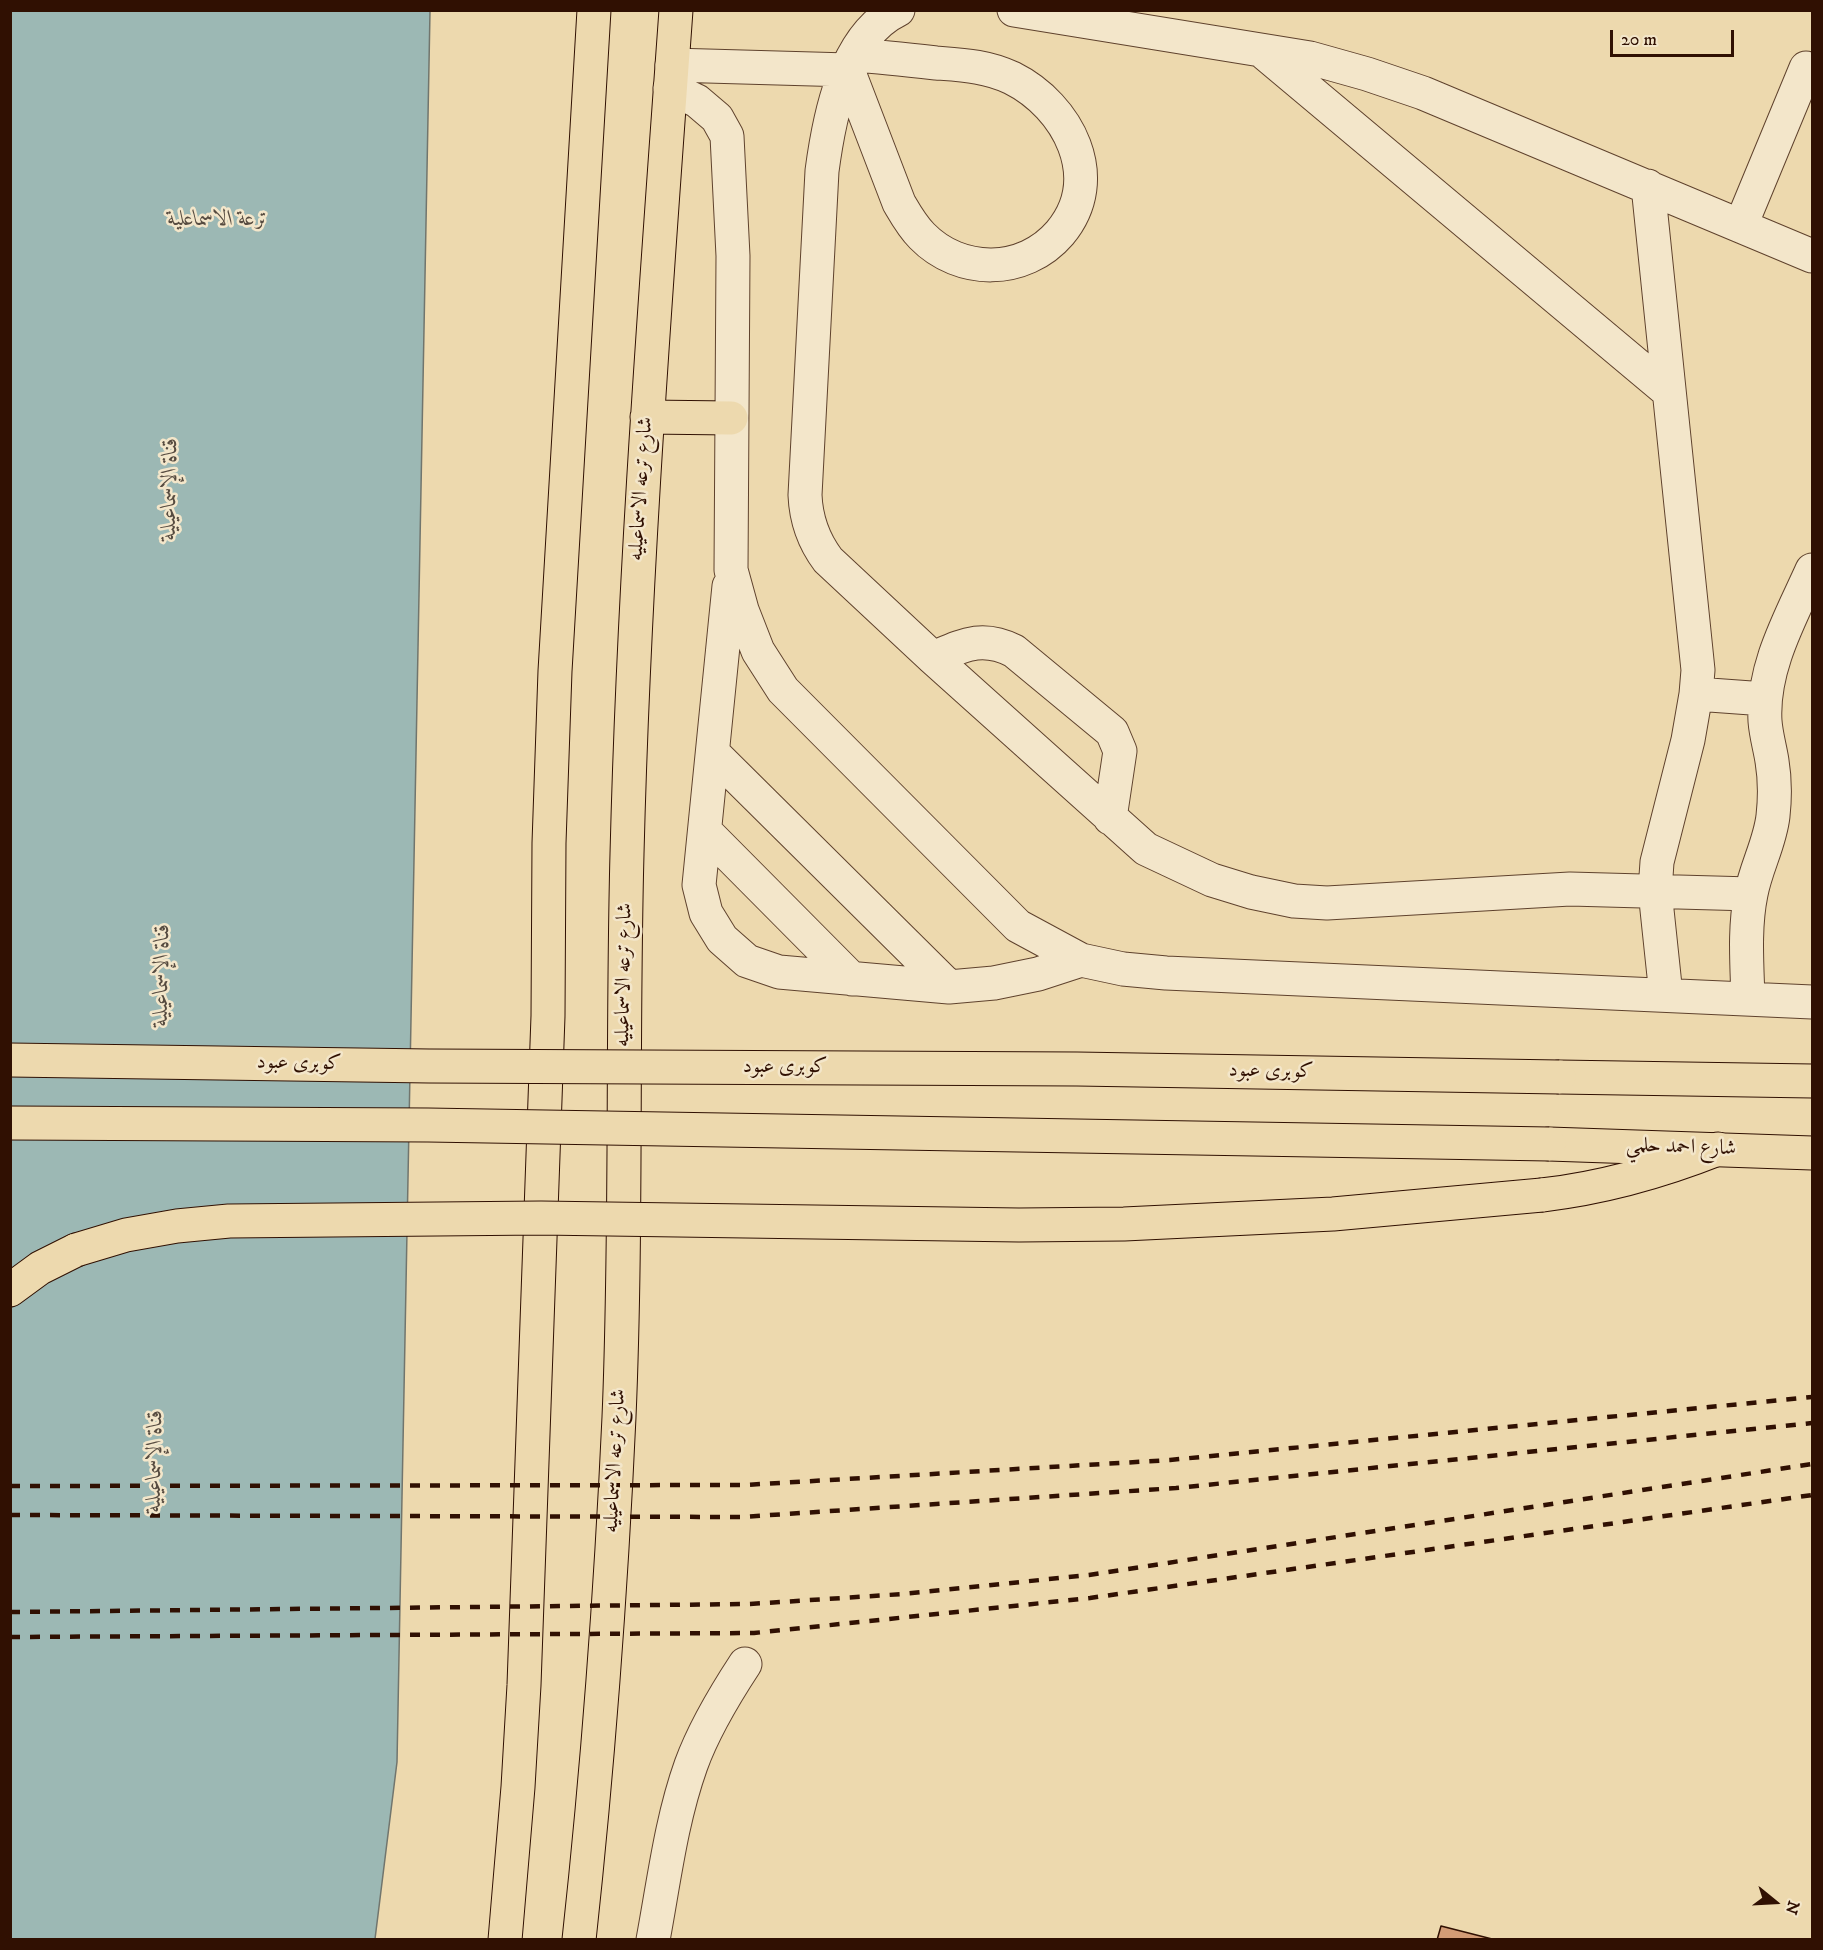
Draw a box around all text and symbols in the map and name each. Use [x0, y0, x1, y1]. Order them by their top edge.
scale bar [1613, 18, 1738, 56]
text: 20 m [1621, 29, 1657, 51]
water label: ترعة الاسماعلية [167, 207, 269, 233]
street label: شارع ترعه الاسماعيليه [624, 416, 660, 562]
water label: قناة الإسماعيلية [157, 437, 185, 541]
street label: شارع ترعه الاسماعيليه [611, 903, 639, 1047]
water label: قناة الإسماعيلية [149, 923, 177, 1027]
street label: كوبرى عبود [256, 1051, 342, 1077]
street label: كوبرى عبود [742, 1055, 828, 1081]
street label: كوبرى عبود [1228, 1059, 1314, 1085]
street label: شارع احمد حلمي [1626, 1133, 1736, 1163]
street label: شارع ترعه الاسماعيليه [600, 1388, 632, 1534]
water label: قناة الإسماعيلية [142, 1409, 170, 1513]
north arrow [1745, 1872, 1805, 1932]
text: N [1781, 1898, 1804, 1917]

